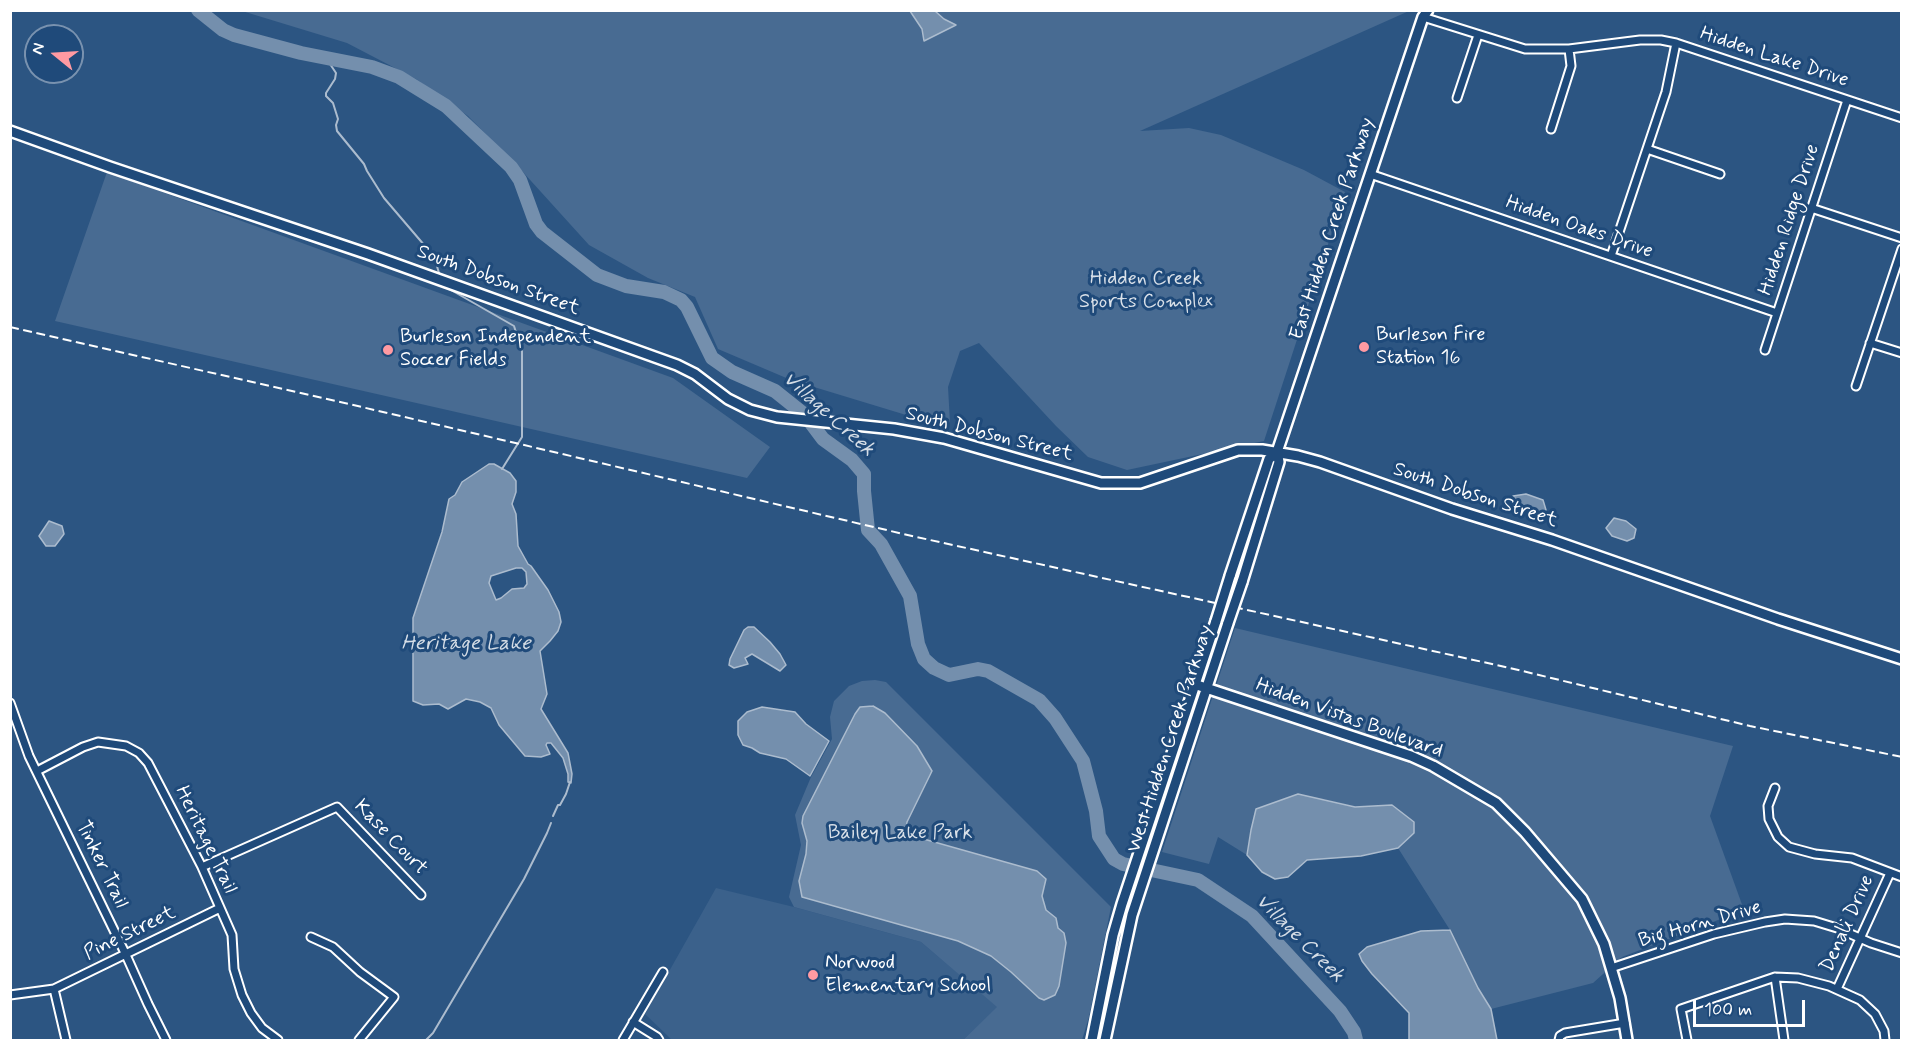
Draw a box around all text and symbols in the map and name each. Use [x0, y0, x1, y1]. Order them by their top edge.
street label: Hidden Lake Drive [1697, 23, 1851, 93]
north arrow [24, 24, 84, 84]
text: N [27, 41, 50, 57]
street label: East Hidden Creek Parkway [1286, 115, 1380, 343]
street label: Hidden Ridge Drive [1754, 141, 1826, 299]
street label: Hidden Oaks Drive [1502, 192, 1656, 264]
street label: South Dobson Street [413, 240, 583, 322]
park label: Hidden Creek Sports Complex [1079, 268, 1213, 315]
place label: Burleson Fire Station 16 [1376, 324, 1486, 371]
place label: Burleson Independent Soccer Fields [400, 326, 591, 373]
marker: Burleson Fire Station 16 [1357, 340, 1371, 354]
marker: Burleson Independent Soccer Fields [381, 343, 395, 357]
water label: Village Creek [777, 367, 879, 463]
street label: South Dobson Street [903, 403, 1075, 467]
street label: South Dobson Street [1390, 458, 1560, 534]
street label: West Hidden Creek Parkway [1123, 622, 1219, 856]
water label: Heritage Lake [401, 632, 531, 658]
street label: Hidden Vistas Boulevard [1252, 674, 1446, 764]
street label: Heritage Trail [169, 782, 241, 898]
street label: Kase Court [348, 795, 432, 881]
street label: Tinker Trail [70, 817, 132, 913]
park label: Bailey Lake Park [828, 822, 972, 846]
street label: Denali Drive [1816, 872, 1880, 976]
water label: Village Creek [1249, 889, 1349, 989]
street label: Big Horn Drive [1636, 896, 1764, 954]
street label: Pine Street [80, 902, 180, 966]
place label: Norwood Elementary School [825, 952, 991, 999]
marker: Norwood Elementary School [806, 968, 820, 982]
scale bar [1696, 988, 1808, 1026]
text: 100 m [1704, 998, 1752, 1022]

